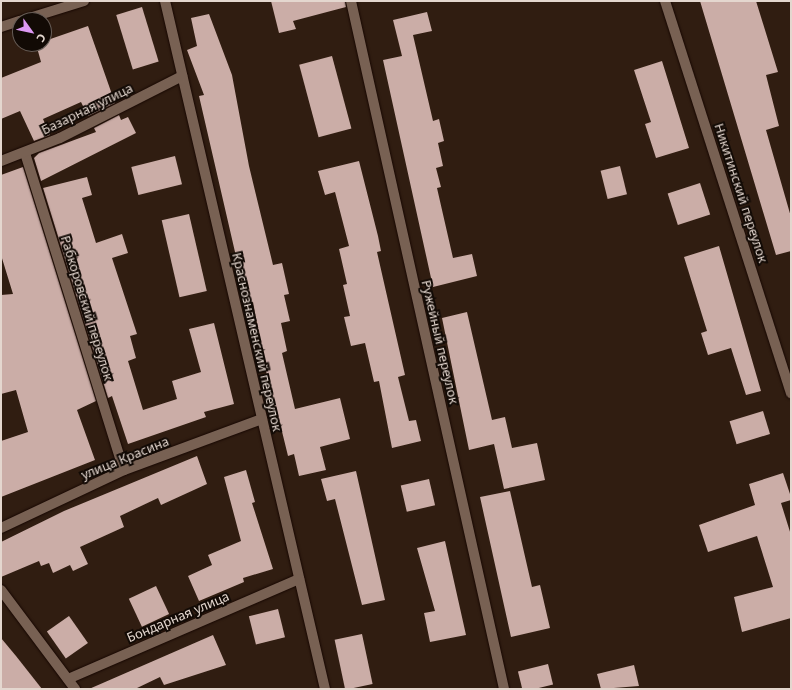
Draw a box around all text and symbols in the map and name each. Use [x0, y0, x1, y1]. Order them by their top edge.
north arrow [12, 12, 52, 52]
text: С [33, 31, 50, 45]
street label: Базарная улица [39, 80, 135, 138]
street label: Никитинский переулок [711, 121, 771, 265]
street label: Рабкоровский переулок [58, 234, 116, 382]
street label: Краснознаменский переулок [229, 251, 285, 433]
street label: Ружейный переулок [418, 279, 462, 405]
street label: улица Красина [79, 433, 171, 483]
street label: Бондарная улица [124, 588, 232, 646]

